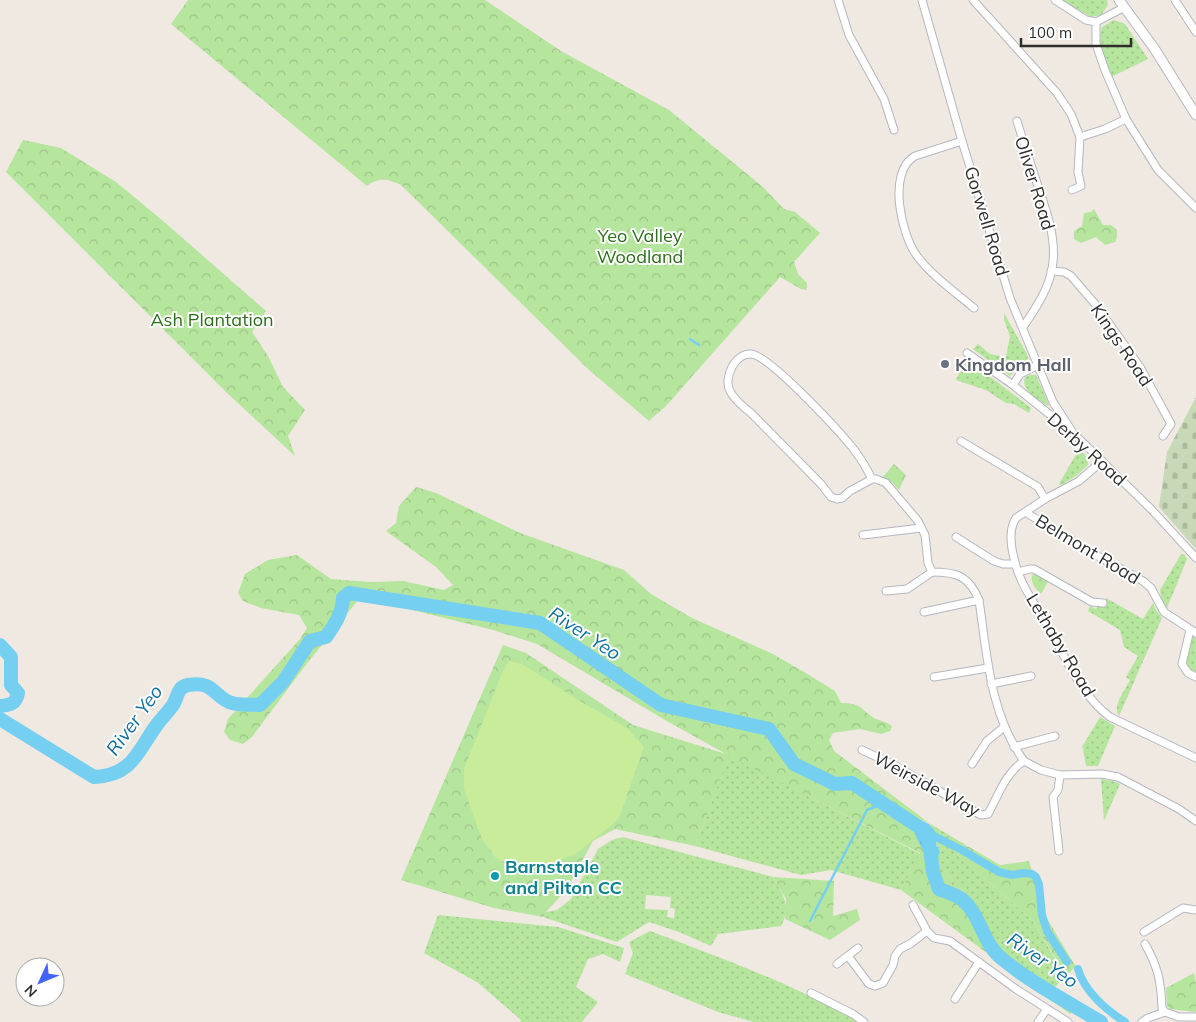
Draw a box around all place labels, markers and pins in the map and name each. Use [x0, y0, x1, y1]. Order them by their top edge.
place label: Kingdom Hall [955, 353, 1071, 376]
marker: Kingdom Hall [939, 358, 951, 370]
place label: Barnstaple and Pilton CC [505, 855, 622, 899]
marker: Barnstaple and Pilton CC [489, 870, 501, 882]

